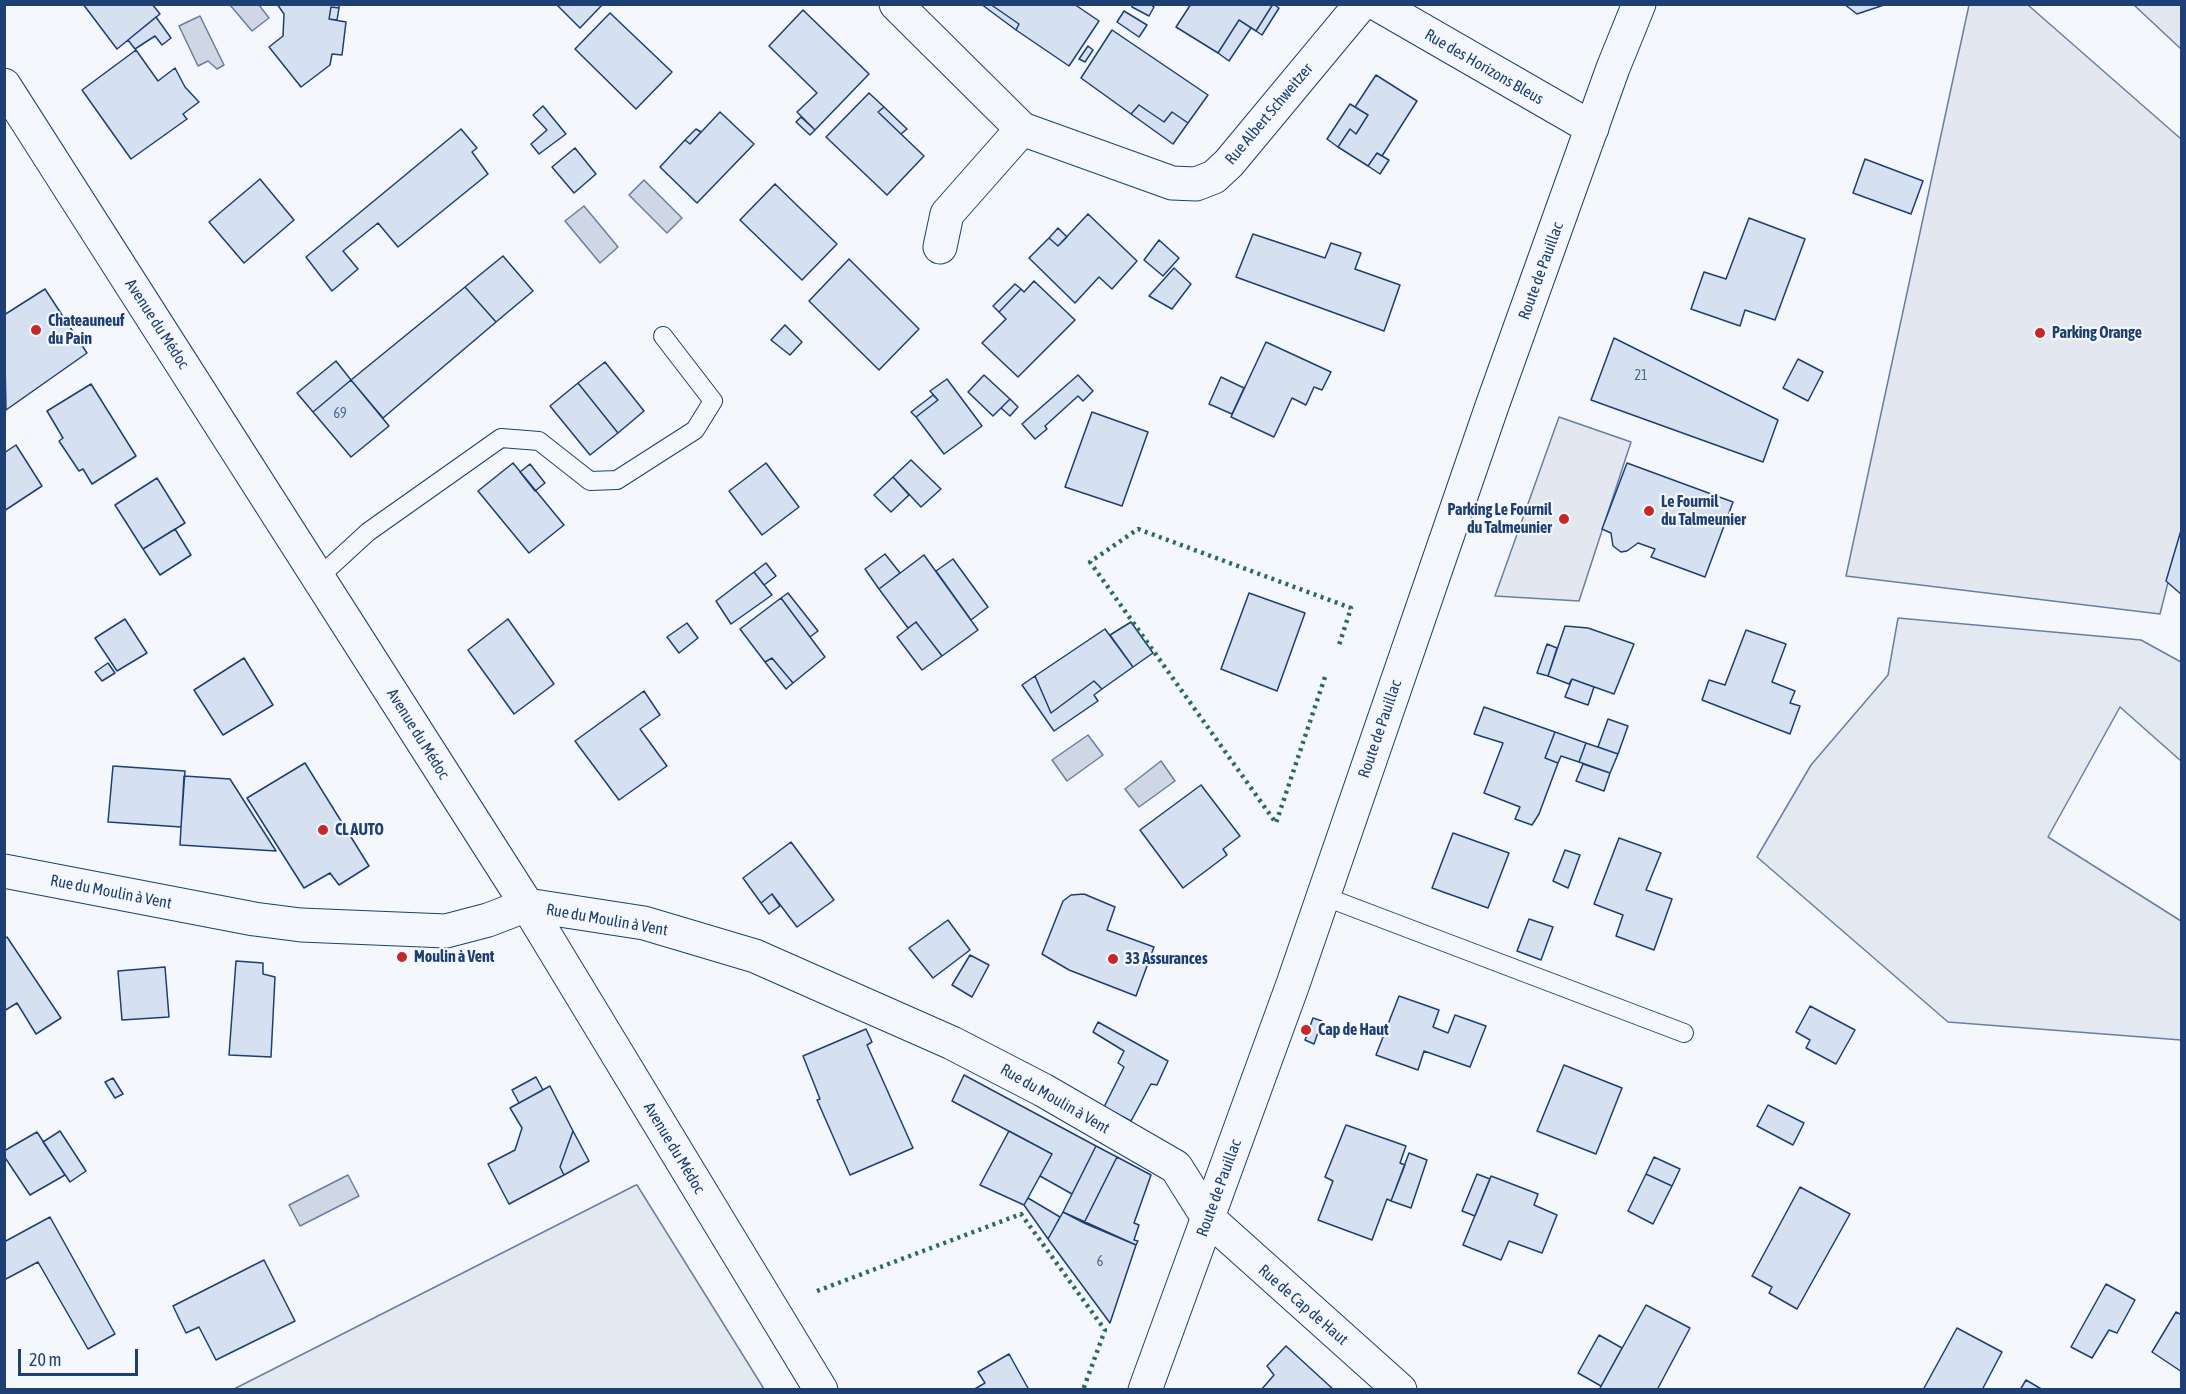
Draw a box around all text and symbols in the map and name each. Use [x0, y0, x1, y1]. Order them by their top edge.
street label: Rue des Horizons Bleus [1421, 25, 1547, 109]
street label: Rue Albert Schweitzer [1221, 59, 1317, 169]
street label: Route de Pauillac [1514, 220, 1568, 322]
street label: Avenue du Médoc [121, 276, 193, 372]
place label: Chateauneuf du Pain [48, 311, 124, 349]
marker: Chateauneuf du Pain [29, 323, 43, 337]
place label: Parking Orange [2052, 323, 2142, 343]
marker: Parking Orange [2033, 326, 2047, 340]
house number: 21 [1634, 368, 1648, 384]
house number: 69 [333, 406, 347, 422]
place label: Le Fournil du Talmeunier [1661, 492, 1746, 530]
place label: Parking Le Fournil du Talmeunier [1447, 500, 1552, 538]
marker: Le Fournil du Talmeunier [1642, 504, 1656, 518]
marker: Parking Le Fournil du Talmeunier [1557, 512, 1571, 526]
street label: Route de Pauillac [1354, 677, 1406, 781]
street label: Avenue du Médoc [383, 685, 453, 783]
place label: CL AUTO [335, 820, 384, 840]
marker: CL AUTO [316, 823, 330, 837]
street label: Rue du Moulin à Vent [49, 871, 173, 913]
street label: Rue du Moulin à Vent [545, 900, 669, 940]
place label: Moulin à Vent [414, 947, 494, 967]
place label: 33 Assurances [1125, 949, 1208, 969]
marker: Moulin à Vent [395, 950, 409, 964]
marker: 33 Assurances [1106, 952, 1120, 966]
place label: Cap de Haut [1318, 1020, 1389, 1040]
marker: Cap de Haut [1299, 1023, 1313, 1037]
street label: Rue du Moulin à Vent [997, 1060, 1113, 1138]
street label: Avenue du Médoc [639, 1099, 709, 1197]
street label: Route de Pauillac [1192, 1137, 1246, 1239]
house number: 6 [1097, 1254, 1103, 1270]
street label: Rue de Cap de Haut [1254, 1261, 1352, 1349]
scale bar [21, 1337, 141, 1375]
text: 20 m [29, 1349, 61, 1370]

